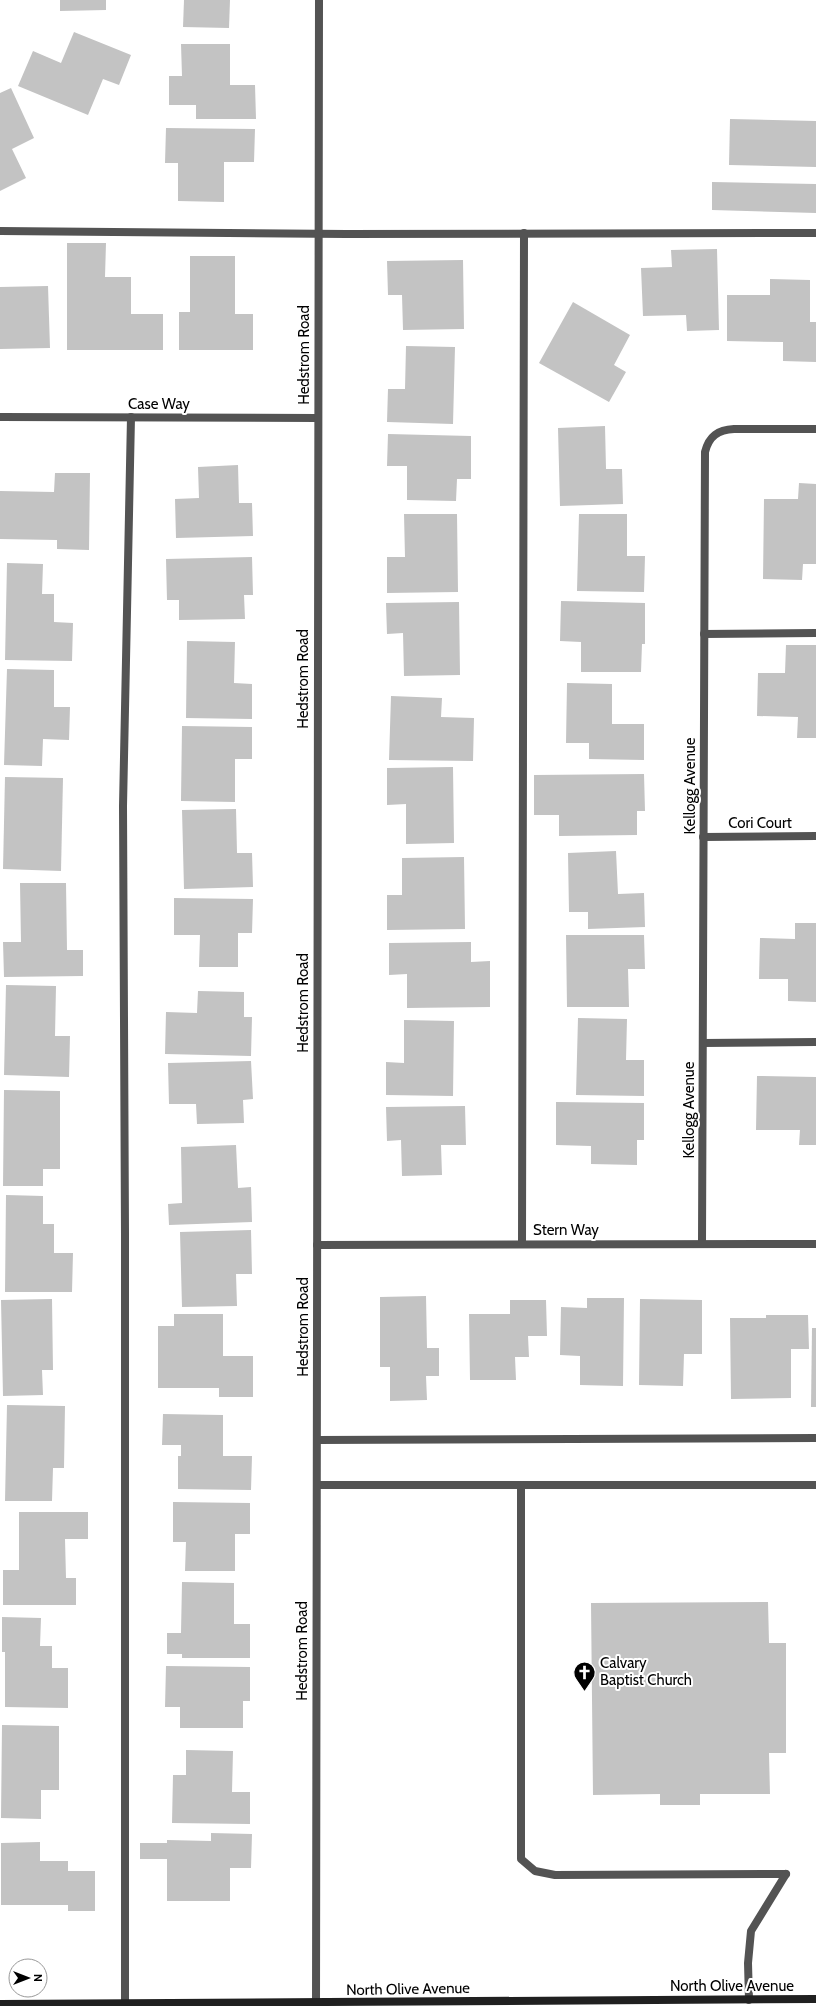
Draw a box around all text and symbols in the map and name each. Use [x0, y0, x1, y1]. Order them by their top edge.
street label: Hedstrom Road [295, 305, 313, 405]
street label: Case Way [128, 395, 190, 413]
street label: Hedstrom Road [294, 629, 312, 729]
street label: Kellogg Avenue [681, 737, 699, 834]
street label: Cori Court [728, 814, 792, 832]
street label: Hedstrom Road [294, 953, 312, 1053]
street label: Kellogg Avenue [680, 1061, 698, 1158]
street label: Stern Way [533, 1221, 599, 1239]
street label: Hedstrom Road [294, 1277, 312, 1377]
street label: Hedstrom Road [293, 1601, 311, 1701]
place label: Calvary Baptist Church [600, 1654, 692, 1689]
church icon: Calvary Baptist Church [572, 1659, 598, 1692]
north arrow [8, 1958, 48, 1998]
text: N [31, 1974, 45, 1982]
street label: North Olive Avenue [670, 1977, 794, 1995]
street label: North Olive Avenue [346, 1979, 470, 1999]

